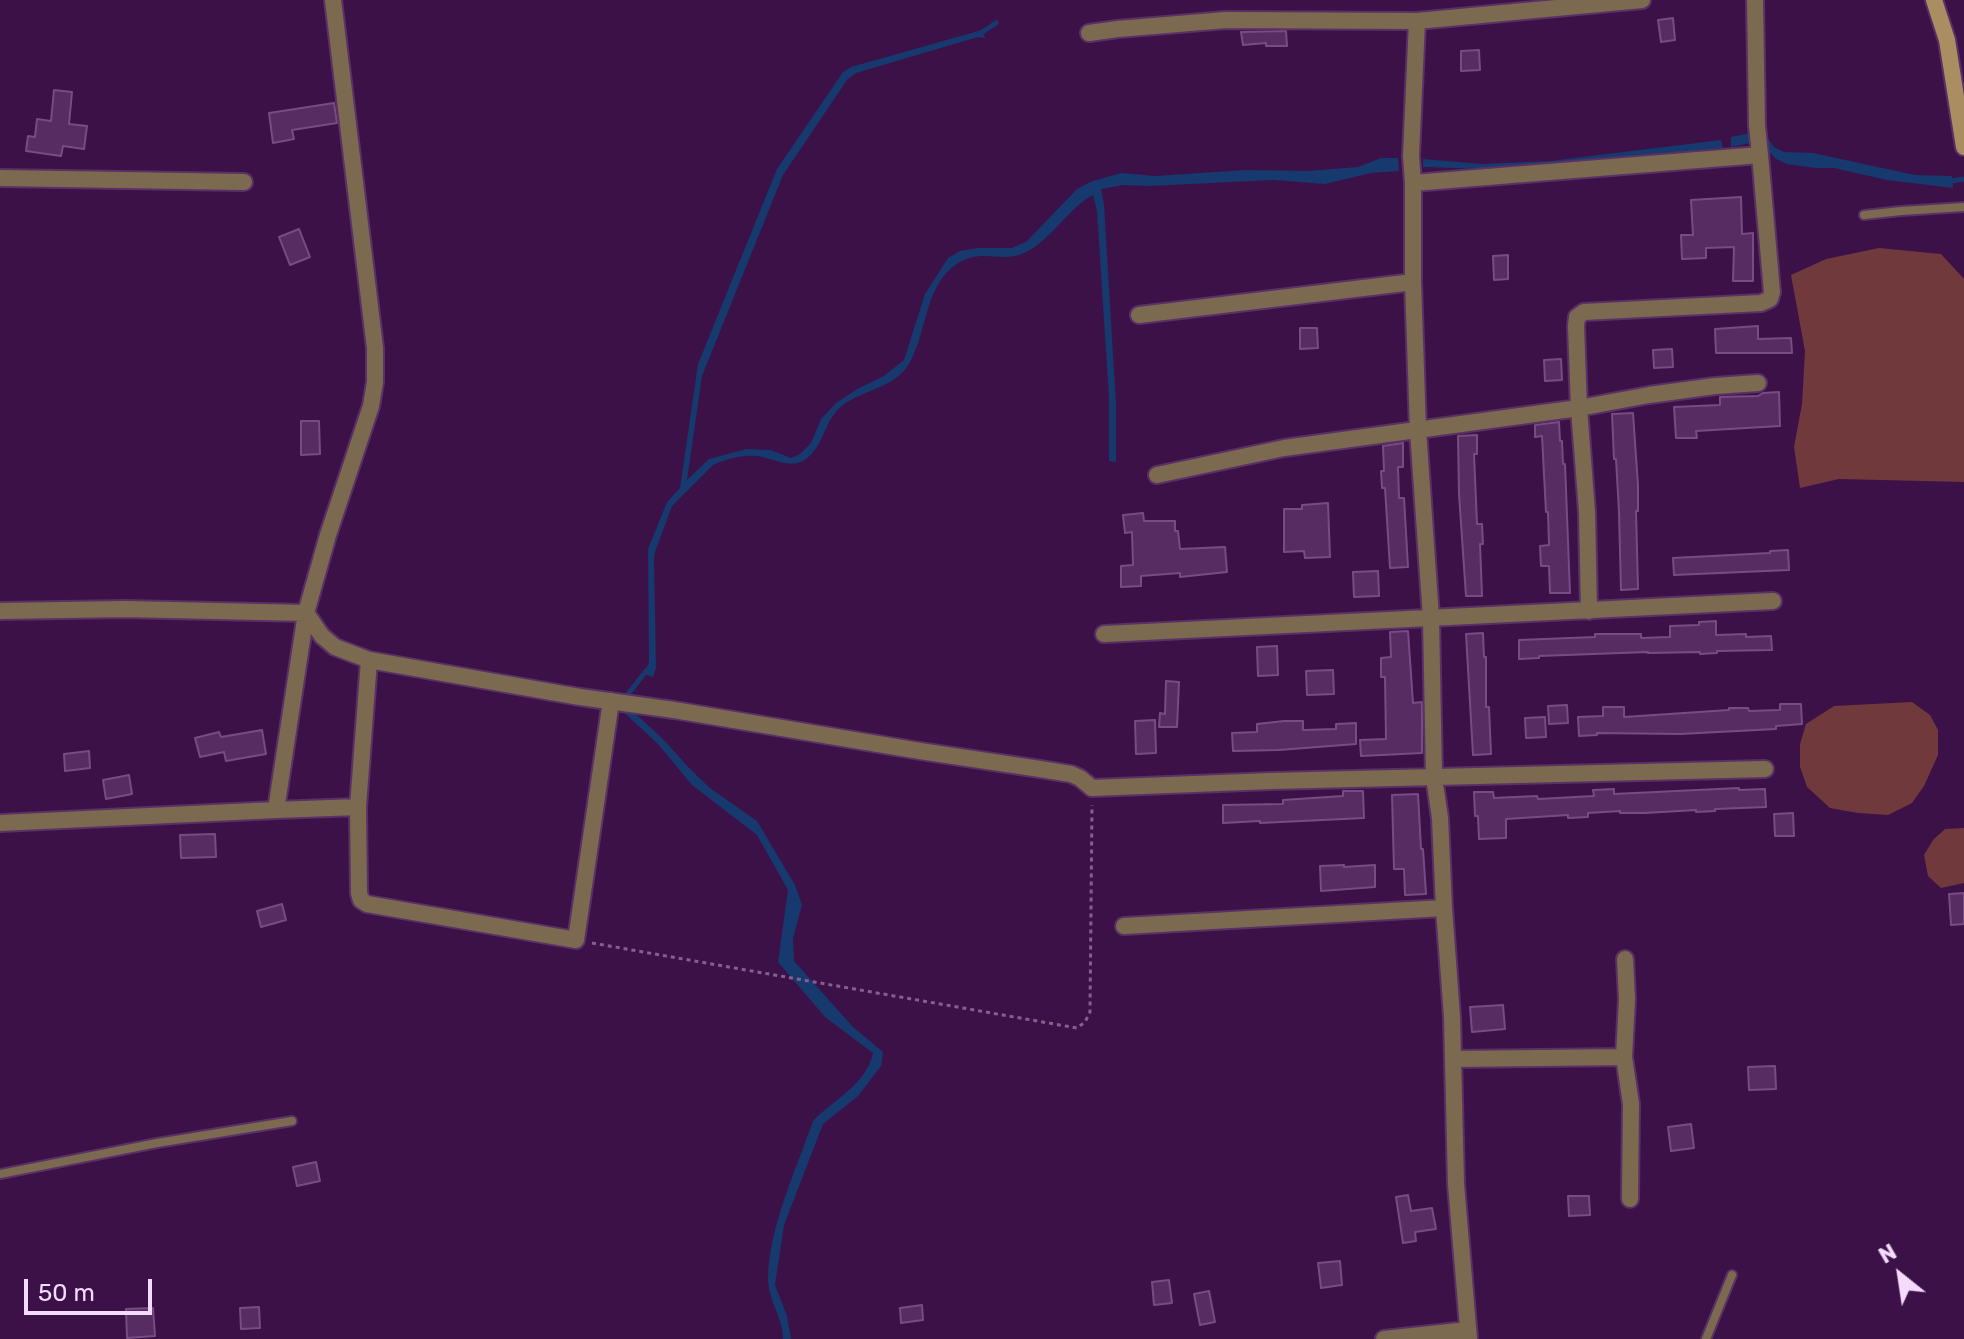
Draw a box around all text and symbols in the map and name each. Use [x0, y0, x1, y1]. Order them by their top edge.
north arrow [1860, 1235, 1940, 1315]
text: N [1874, 1238, 1901, 1269]
scale bar [28, 1263, 156, 1313]
text: 50 m [38, 1279, 95, 1307]

